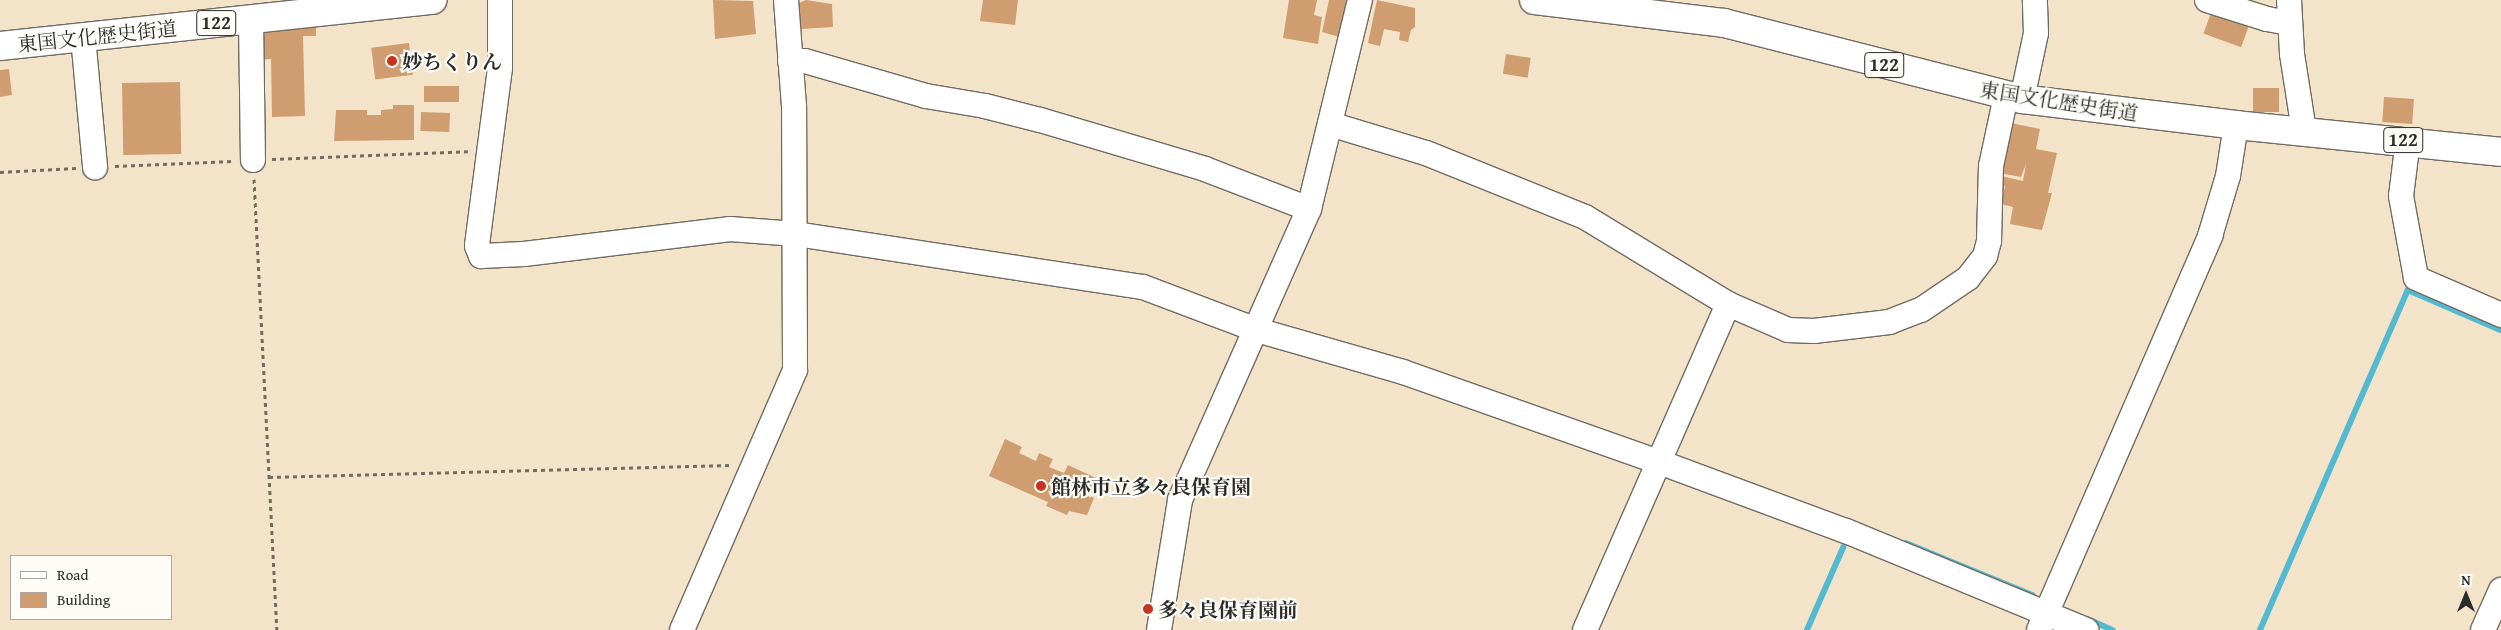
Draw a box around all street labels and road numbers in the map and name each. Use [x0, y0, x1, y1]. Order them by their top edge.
road number: 122 [196, 6, 236, 40]
street label: 東国文化歴史街道 [16, 16, 178, 56]
road number: 122 [1864, 48, 1904, 82]
street label: 東国文化歴史街道 [1978, 77, 2140, 125]
road number: 122 [2383, 124, 2423, 156]

